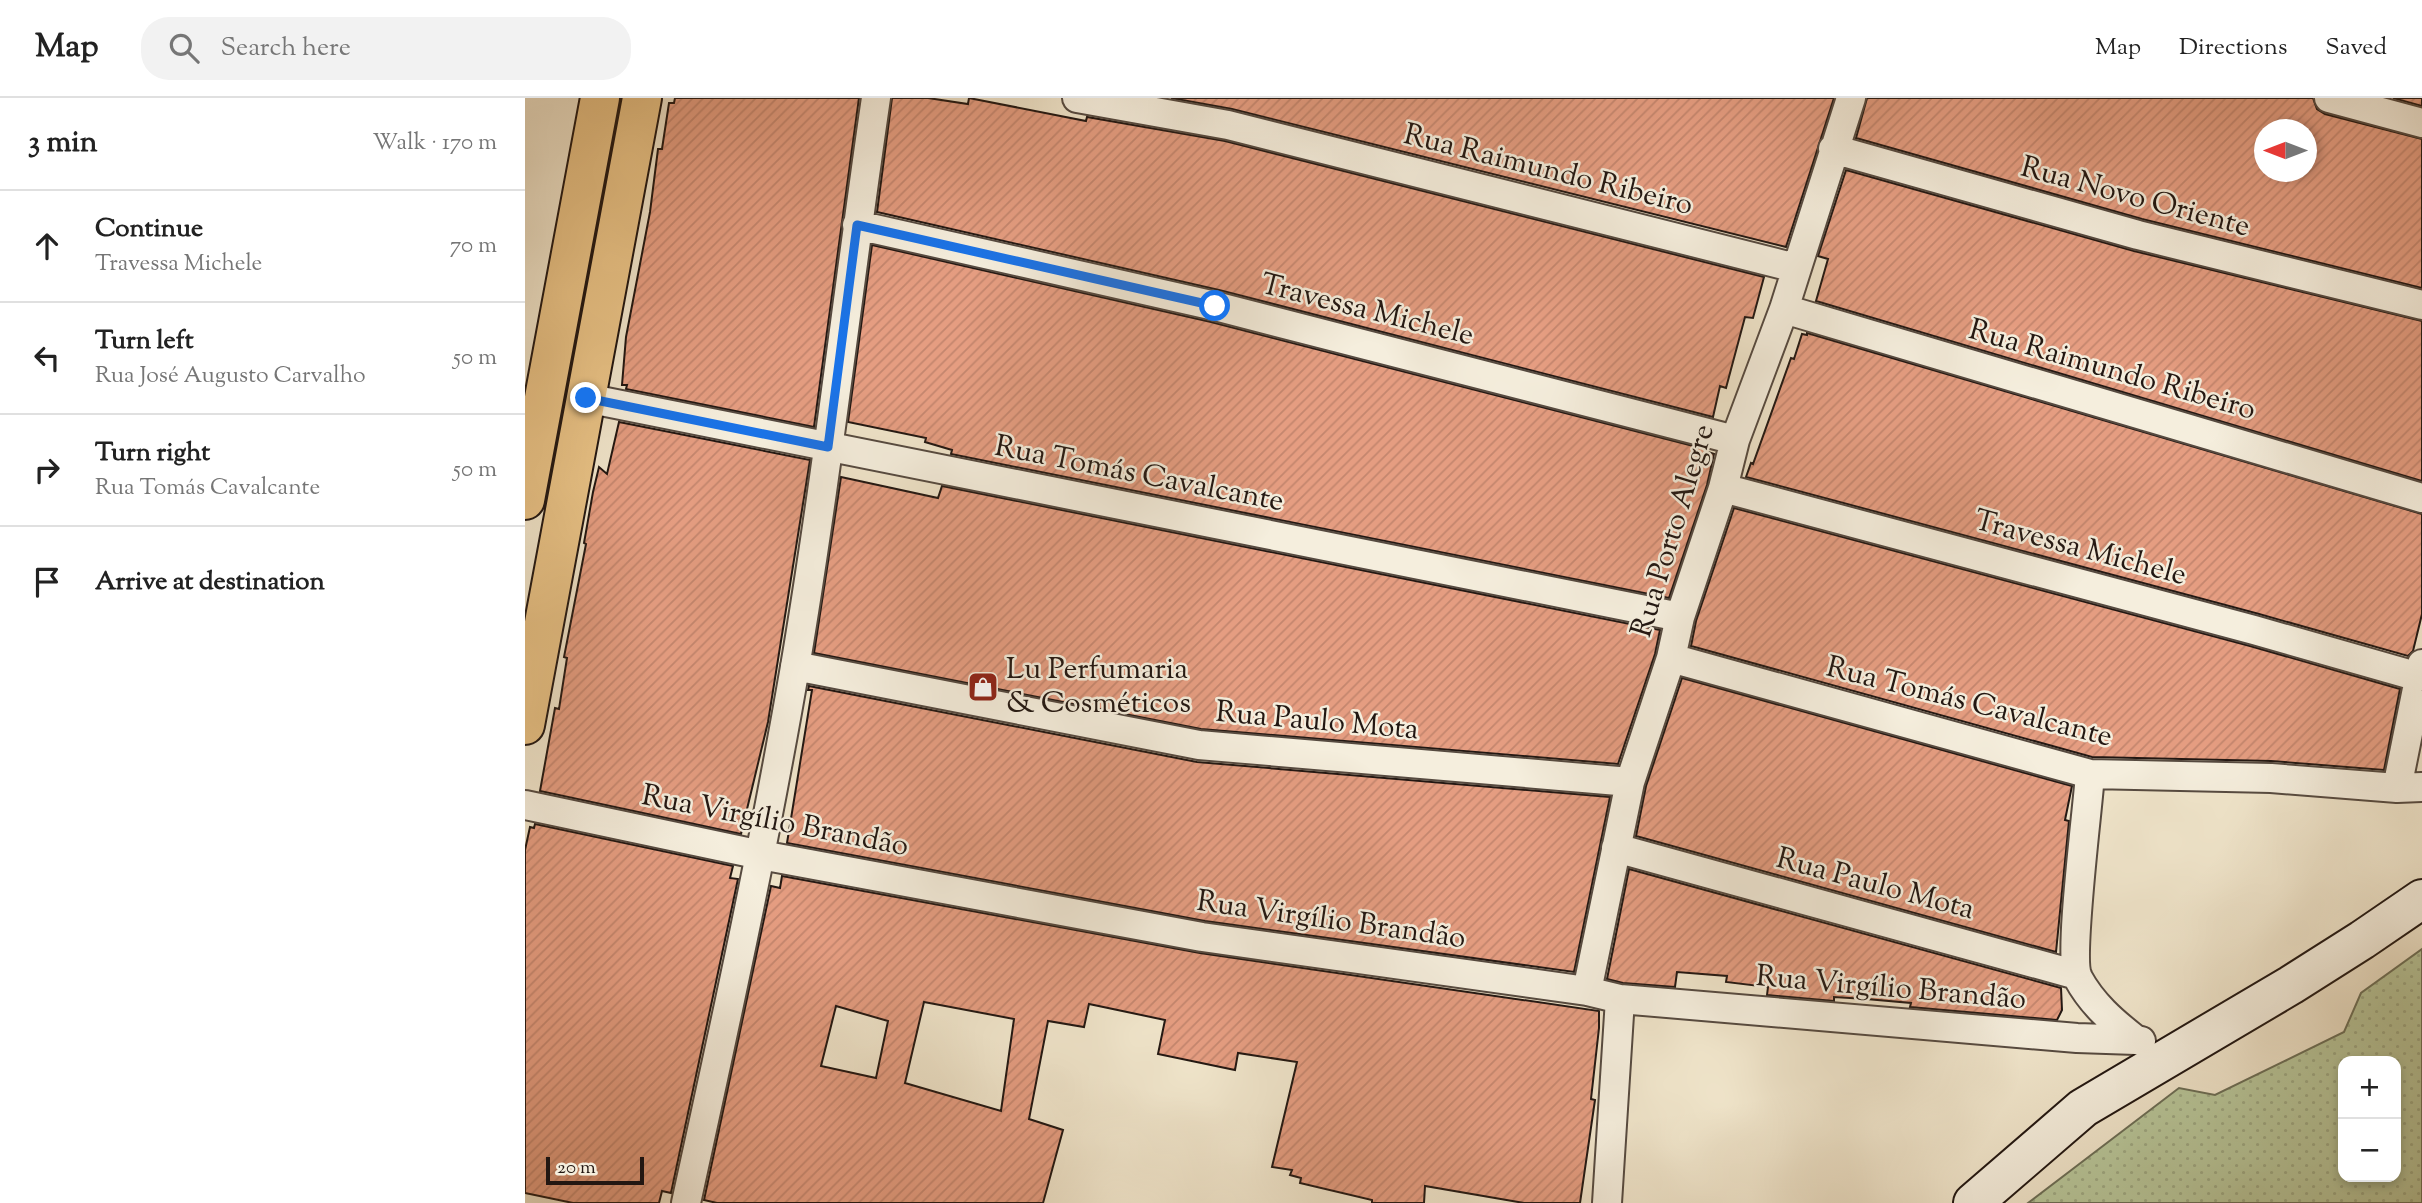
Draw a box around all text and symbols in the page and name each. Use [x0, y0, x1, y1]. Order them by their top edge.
search box [141, 17, 631, 80]
text: Map [35, 24, 99, 72]
icon: search [165, 29, 203, 67]
text: Search here [221, 30, 351, 67]
text: Map [2095, 31, 2141, 65]
text: Directions [2179, 31, 2287, 65]
text: Saved [2325, 31, 2387, 65]
street label: Rua Raimundo Ribeiro [1399, 114, 1697, 228]
north arrow [2254, 119, 2317, 182]
text: 3 min [28, 122, 98, 165]
text: Walk · 170 m [372, 127, 497, 160]
street label: Rua Novo Oriente [2016, 147, 2254, 249]
text: Continue [95, 211, 203, 248]
icon: ahead [28, 227, 66, 265]
text: 70 m [450, 230, 497, 263]
text: Travessa Michele [95, 248, 262, 281]
street label: Travessa Michele [1256, 264, 1478, 358]
route start [1199, 290, 1230, 321]
street label: Rua Raimundo Ribeiro [1963, 309, 2261, 433]
text: Turn left [95, 323, 194, 360]
icon: left [28, 339, 66, 377]
text: 50 m [453, 342, 497, 375]
text: Rua José Augusto Carvalho [95, 360, 366, 393]
route end [570, 382, 601, 413]
street label: Rua Porto Alegre [1621, 419, 1727, 643]
street label: Rua Tomás Cavalcante [991, 426, 1287, 524]
text: Turn right [95, 435, 210, 472]
icon: right [28, 451, 66, 489]
text: 50 m [453, 454, 497, 487]
text: Rua Tomás Cavalcante [95, 472, 320, 505]
street label: Travessa Michele [1969, 500, 2191, 598]
icon: arrive [28, 563, 66, 601]
text: Arrive at destination [95, 564, 325, 601]
street label: Rua Tomás Cavalcante [1821, 647, 2117, 759]
place label: Lu Perfumaria & Cosméticos [1006, 649, 1191, 726]
shop icon: Lu Perfumaria & Cosméticos [966, 670, 1000, 704]
street label: Rua Paulo Mota [1214, 692, 1421, 752]
street label: Rua Virgílio Brandão [638, 775, 912, 869]
street label: Rua Paulo Mota [1771, 838, 1979, 932]
street label: Rua Virgílio Brandão [1194, 881, 1468, 961]
street label: Rua Virgílio Brandão [1754, 956, 2028, 1022]
map controls [2338, 1056, 2401, 1182]
button: + [2338, 1056, 2401, 1119]
button: − [2338, 1119, 2401, 1182]
scale bar [546, 1154, 644, 1186]
text: 20 m [557, 1155, 596, 1182]

